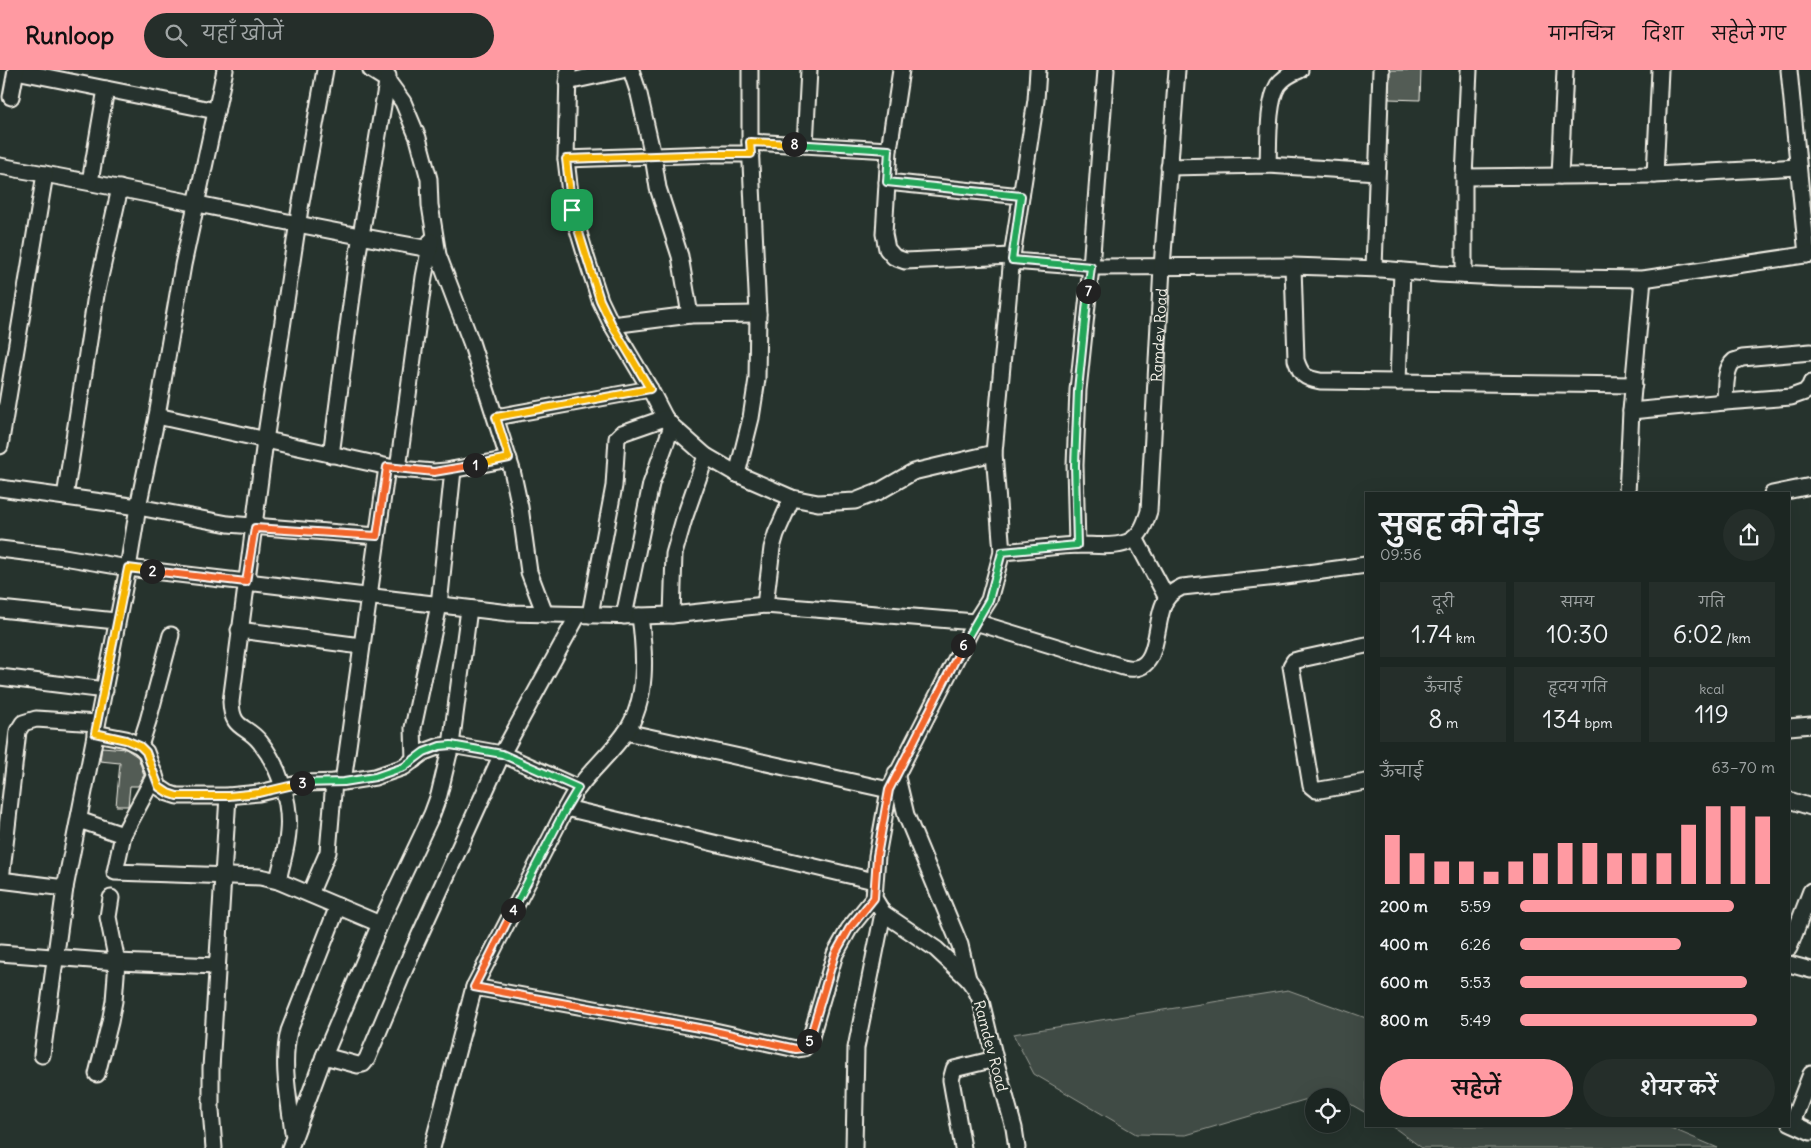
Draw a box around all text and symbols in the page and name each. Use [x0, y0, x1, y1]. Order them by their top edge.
search box [144, 13, 494, 58]
text: Runloop [25, 20, 114, 50]
icon: search [162, 21, 190, 49]
text: यहाँ खोजें [202, 21, 283, 45]
text: मानचित्र [1549, 22, 1615, 45]
text: दिशा [1643, 22, 1684, 45]
text: सहेजे गए [1712, 22, 1786, 45]
pin: 8 [782, 132, 806, 156]
text: 8 [790, 135, 799, 153]
pin [551, 189, 593, 231]
icon: arrive [558, 196, 586, 224]
pin: 7 [1076, 278, 1100, 304]
text: 7 [1085, 282, 1092, 300]
street label: Ramdev Road [1146, 287, 1170, 382]
pin: 1 [462, 452, 488, 478]
text: 1 [473, 456, 478, 474]
text: सुबह की दौड़ [1380, 507, 1542, 543]
button: share [1723, 509, 1775, 561]
text: 09:56 [1380, 544, 1422, 564]
pin: 2 [140, 558, 164, 584]
text: 2 [149, 562, 156, 580]
text: दूरी [1432, 593, 1454, 611]
text: समय [1561, 593, 1594, 611]
text: गति [1699, 593, 1725, 611]
text: 1.74 [1411, 618, 1452, 650]
text: 10:30 [1546, 618, 1609, 650]
text: 6:02 [1673, 618, 1723, 650]
text: km [1452, 629, 1475, 647]
text: /km [1723, 629, 1751, 647]
pin: 6 [950, 632, 976, 658]
text: 6 [959, 636, 968, 654]
text: ऊँचाई [1424, 678, 1462, 696]
text: हृदय गति [1548, 678, 1607, 696]
text: kcal [1699, 680, 1724, 698]
text: 119 [1695, 698, 1729, 730]
text: 8 [1428, 703, 1443, 735]
text: 134 [1543, 703, 1581, 735]
text: m [1443, 714, 1458, 732]
text: bpm [1581, 714, 1612, 732]
text: 63–70 m [1711, 757, 1775, 777]
text: ऊँचाई [1380, 761, 1423, 781]
pin: 3 [290, 770, 314, 796]
text: 3 [299, 774, 306, 792]
text: 200 m [1380, 896, 1428, 916]
text: 5:59 [1460, 896, 1491, 916]
pin: 4 [500, 898, 526, 922]
text: 4 [509, 901, 518, 919]
text: 400 m [1380, 934, 1428, 954]
text: 6:26 [1460, 934, 1491, 954]
text: 600 m [1380, 972, 1428, 992]
text: 5:53 [1460, 972, 1491, 992]
street label: Ramdev Road [970, 998, 1012, 1094]
text: 800 m [1380, 1010, 1428, 1030]
text: 5:49 [1460, 1010, 1491, 1030]
pin: 5 [796, 1028, 822, 1054]
text: 5 [805, 1032, 814, 1050]
button: सहेजें [1380, 1059, 1573, 1117]
button: शेयर करें [1583, 1059, 1775, 1117]
map controls [1305, 1088, 1350, 1133]
button: locate [1305, 1088, 1350, 1133]

